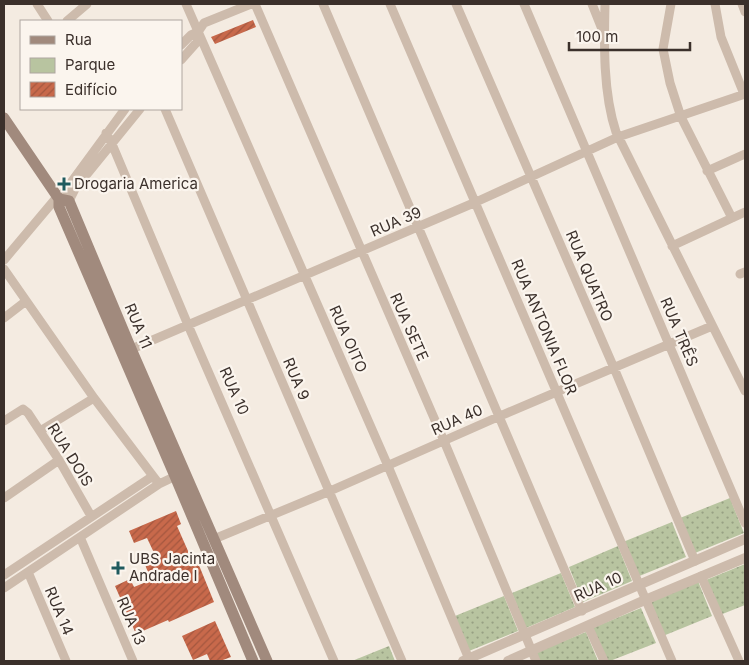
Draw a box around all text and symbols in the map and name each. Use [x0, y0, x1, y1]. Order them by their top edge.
legend [20, 20, 182, 110]
scale bar [569, 20, 690, 52]
text: 100 m [576, 27, 618, 46]
text: Rua [65, 30, 92, 49]
text: Parque [65, 55, 115, 74]
text: Edifício [65, 80, 117, 99]
place label: Drogaria America [74, 174, 198, 193]
marker: Drogaria America [58, 178, 70, 190]
street label: RUA 39 [367, 202, 424, 241]
street label: RUA QUATRO [562, 227, 617, 324]
street label: RUA ANTONIA FLOR [507, 256, 582, 398]
street label: RUA SETE [386, 290, 433, 364]
street label: RUA TRÊS [656, 294, 702, 369]
street label: RUA 11 [120, 300, 156, 351]
street label: RUA OITO [325, 302, 372, 375]
street label: RUA 9 [279, 355, 314, 403]
street label: RUA 10 [215, 364, 253, 418]
street label: RUA 40 [428, 400, 485, 439]
street label: RUA DOIS [44, 420, 97, 490]
place label: UBS Jacinta Andrade I [129, 549, 215, 585]
marker: UBS Jacinta Andrade I [111, 561, 125, 575]
street label: RUA 10 [571, 568, 625, 606]
street label: RUA 14 [41, 584, 78, 638]
street label: RUA 13 [113, 594, 150, 648]

